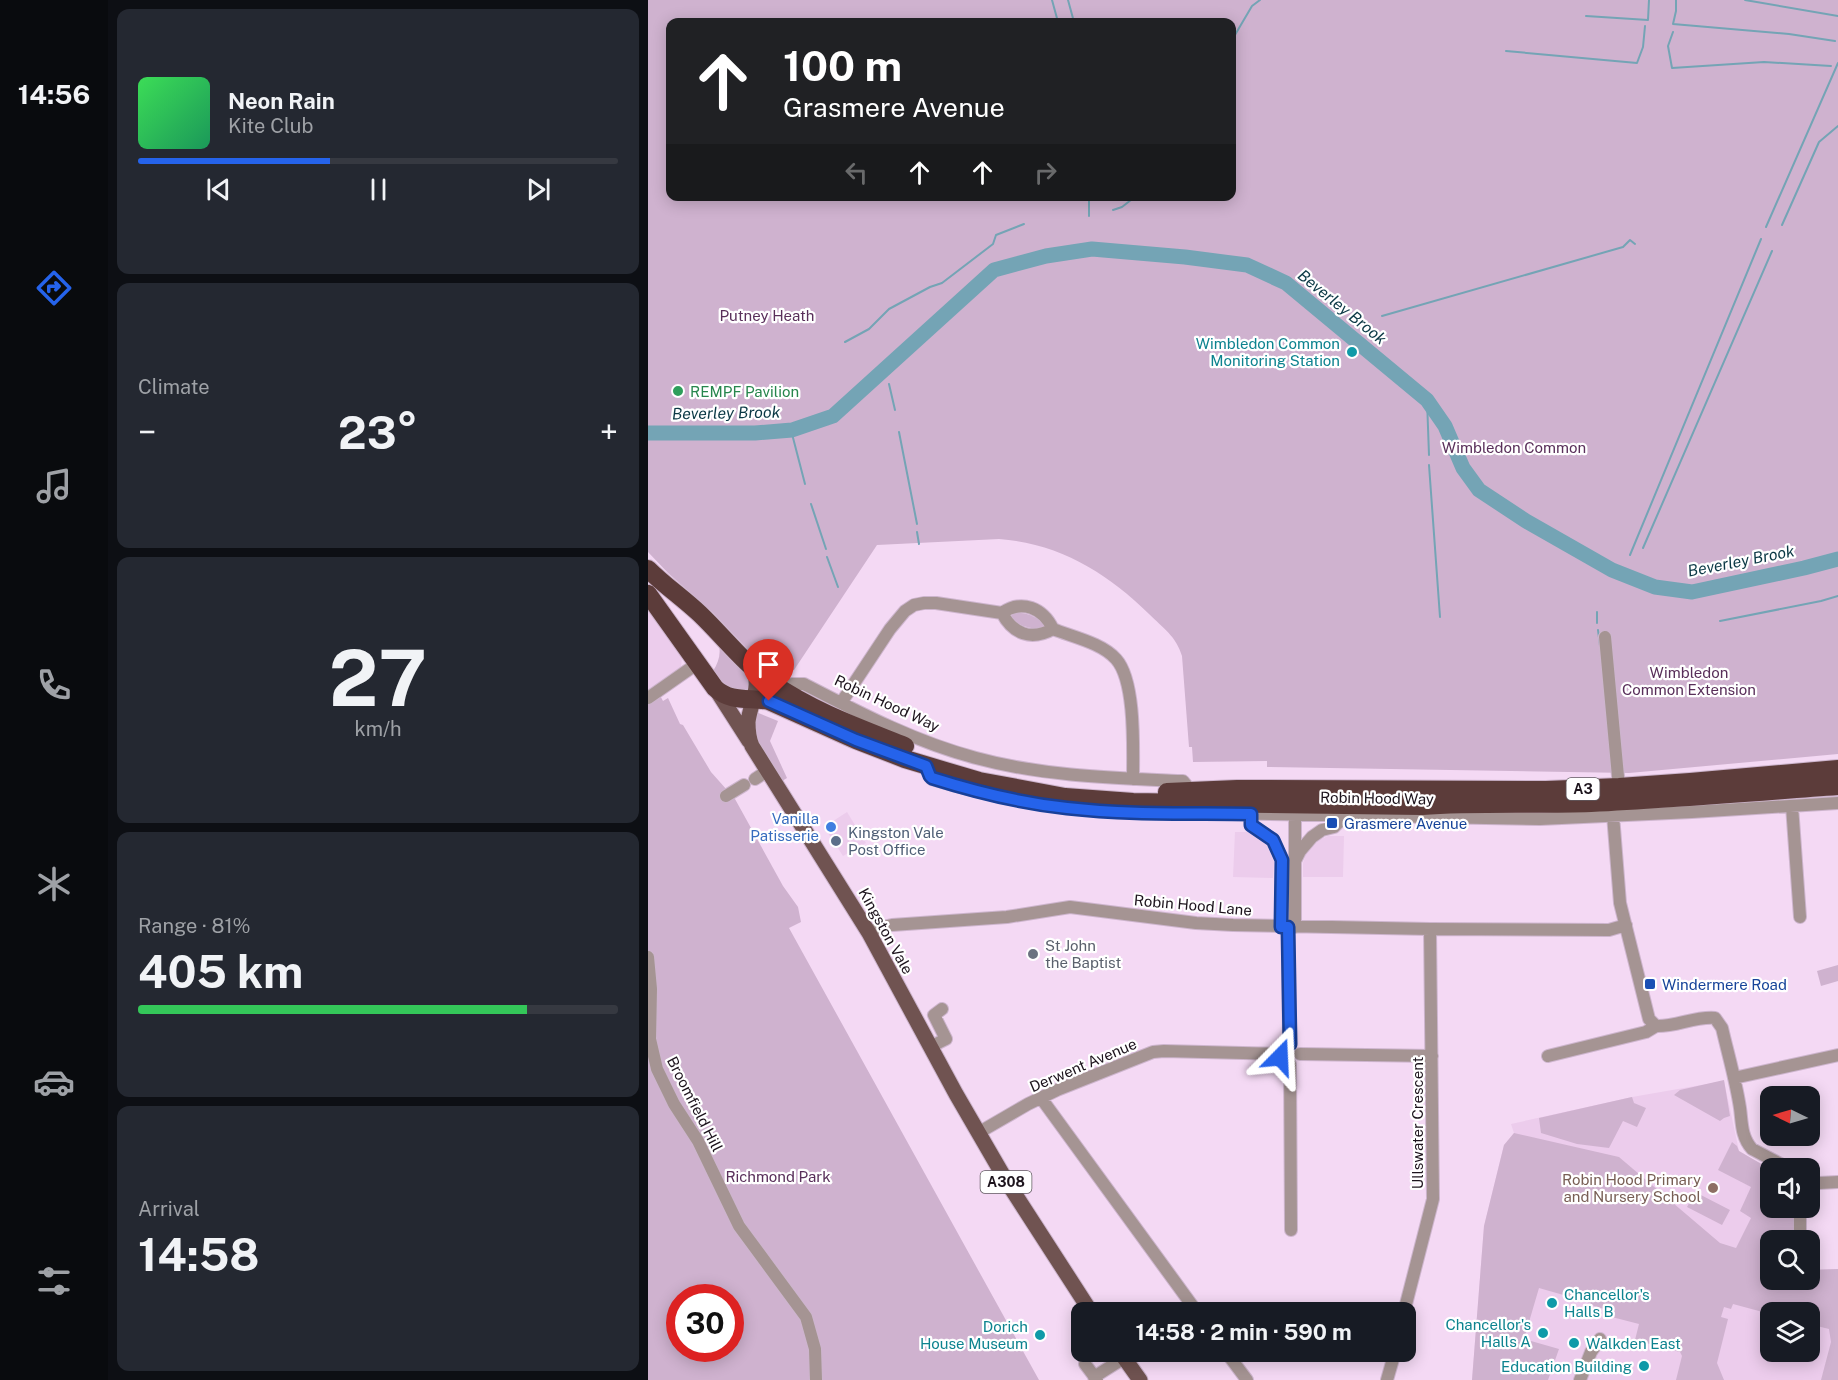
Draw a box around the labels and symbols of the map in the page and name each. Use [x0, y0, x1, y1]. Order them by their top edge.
water label: Beverley Brook [1294, 266, 1390, 349]
park label: Putney Heath [720, 307, 814, 324]
place label: Wimbledon Common Monitoring Station [1196, 335, 1340, 369]
marker: Wimbledon Common Monitoring Station [1345, 345, 1359, 359]
place label: REMPF Pavilion [690, 383, 799, 400]
marker: REMPF Pavilion [671, 384, 685, 398]
water label: Beverley Brook [672, 403, 781, 423]
park label: Wimbledon Common [1442, 439, 1586, 456]
water label: Beverley Brook [1686, 541, 1796, 581]
pin [743, 639, 794, 701]
park label: Wimbledon Common Extension [1622, 664, 1756, 698]
street label: Robin Hood Way [832, 671, 942, 735]
road number: A3 [1566, 778, 1600, 800]
street label: Robin Hood Way [1320, 789, 1434, 807]
place label: Vanilla Patisserie [750, 810, 819, 844]
place label: Grasmere Avenue [1344, 815, 1467, 832]
marker: Grasmere Avenue [1325, 816, 1339, 830]
marker: Vanilla Patisserie [824, 820, 838, 834]
place label: Kingston Vale Post Office [848, 824, 944, 858]
marker: Kingston Vale Post Office [829, 834, 843, 848]
street label: Kingston Vale [855, 885, 917, 977]
street label: Robin Hood Lane [1133, 891, 1253, 919]
place label: St John the Baptist [1045, 937, 1121, 971]
marker: St John the Baptist [1026, 947, 1040, 961]
place label: Windermere Road [1662, 976, 1787, 993]
marker: Windermere Road [1643, 977, 1657, 991]
position arrow [1248, 1025, 1312, 1089]
street label: Derwent Avenue [1027, 1035, 1139, 1095]
street label: Broomfield Hill [664, 1054, 726, 1154]
street label: Ullswater Crescent [1409, 1056, 1426, 1189]
north arrow [1760, 1086, 1820, 1146]
park label: Richmond Park [725, 1168, 831, 1185]
road number: A308 [980, 1171, 1032, 1193]
place label: Robin Hood Primary and Nursery School [1562, 1171, 1701, 1205]
marker: Robin Hood Primary and Nursery School [1706, 1181, 1720, 1195]
speed limit sign: 30 [666, 1284, 744, 1362]
place label: Chancellor's Halls B [1564, 1286, 1650, 1320]
marker: Chancellor's Halls B [1545, 1296, 1559, 1310]
place label: Chancellor's Halls A [1445, 1316, 1531, 1350]
place label: Dorich House Museum [920, 1318, 1028, 1352]
marker: Chancellor's Halls A [1536, 1326, 1550, 1340]
marker: Dorich House Museum [1033, 1328, 1047, 1342]
place label: Walkden East [1586, 1335, 1681, 1352]
marker: Walkden East [1567, 1336, 1581, 1350]
place label: Education Building [1501, 1358, 1632, 1375]
marker: Education Building [1637, 1359, 1651, 1373]

